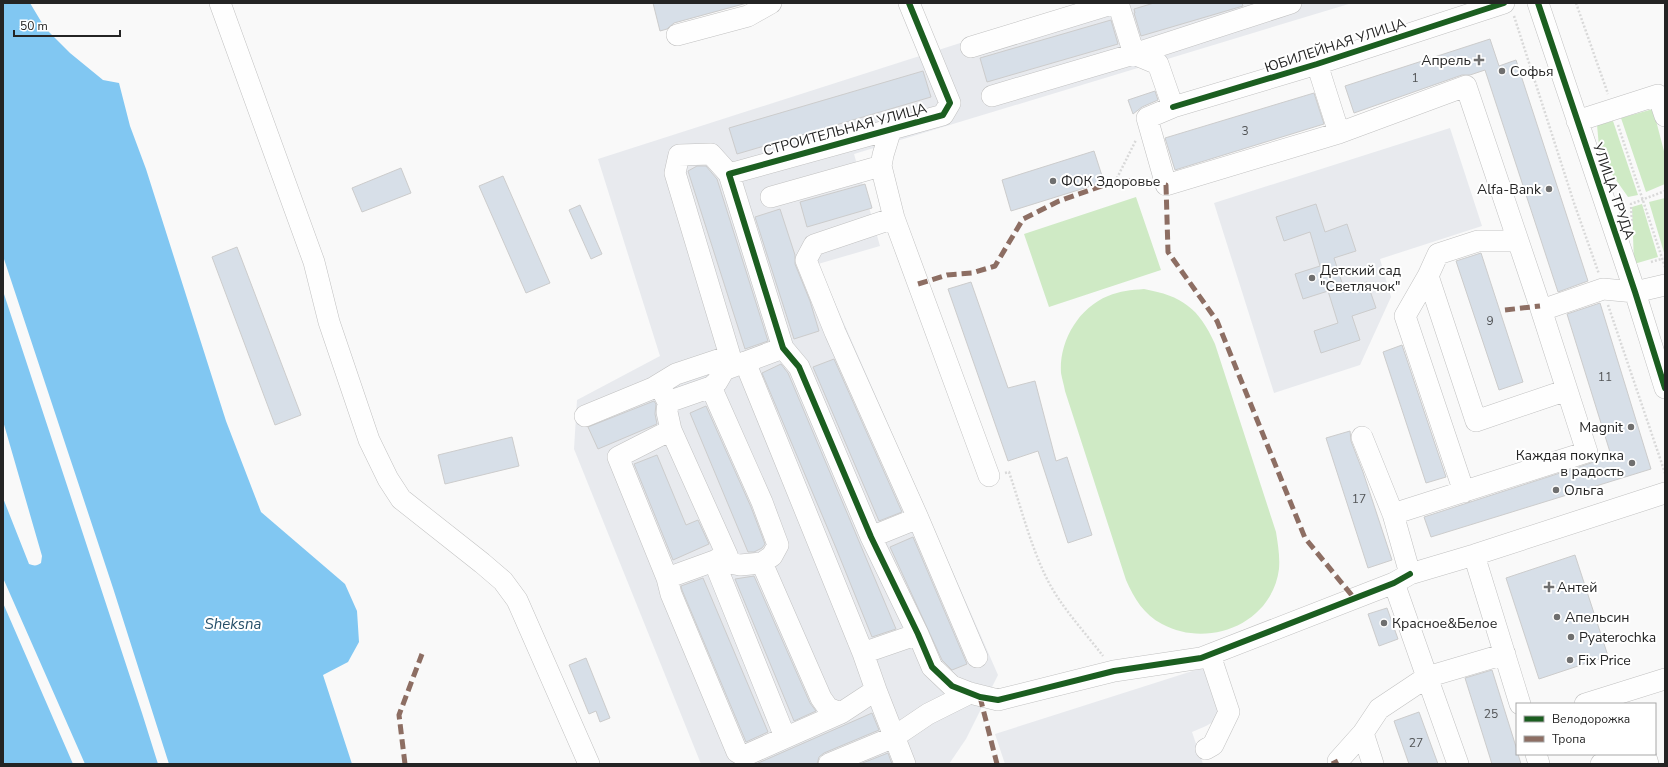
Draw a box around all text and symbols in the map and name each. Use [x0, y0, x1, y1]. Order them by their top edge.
scale bar [14, 12, 120, 38]
street label: ЮБИЛЕЙНАЯ УЛИЦА [1262, 14, 1408, 77]
text: 50 m [20, 18, 48, 34]
place label: Апрель [1421, 51, 1471, 70]
marker: Апрель [1474, 55, 1484, 65]
place label: Софья [1510, 62, 1554, 81]
marker: Софья [1497, 66, 1507, 76]
house number: 1 [1411, 70, 1419, 86]
street label: СТРОИТЕЛЬНАЯ УЛИЦА [761, 98, 929, 160]
house number: 3 [1241, 123, 1249, 139]
street label: УЛИЦА ТРУДА [1588, 139, 1639, 242]
place label: ФОК Здоровье [1061, 172, 1160, 191]
marker: ФОК Здоровье [1048, 176, 1058, 186]
place label: Alfa-Bank [1477, 180, 1542, 199]
marker: Alfa-Bank [1544, 184, 1554, 194]
place label: Детский сад "Светлячок" [1320, 261, 1401, 296]
marker: Детский сад "Светлячок" [1307, 273, 1317, 283]
house number: 9 [1486, 313, 1494, 329]
house number: 11 [1598, 369, 1612, 385]
place label: Magnit [1579, 418, 1623, 437]
marker: Magnit [1626, 422, 1636, 432]
place label: Каждая покупка в радость [1516, 446, 1624, 481]
marker: Каждая покупка в радость [1627, 458, 1637, 468]
place label: Ольга [1564, 481, 1604, 500]
marker: Ольга [1551, 485, 1561, 495]
house number: 17 [1352, 491, 1366, 507]
place label: Антей [1557, 578, 1597, 597]
marker: Антей [1544, 582, 1554, 592]
place label: Апельсин [1565, 608, 1630, 627]
marker: Апельсин [1552, 612, 1562, 622]
water label: Sheksna [205, 614, 261, 634]
place label: Красное&Белое [1392, 614, 1497, 633]
marker: Красное&Белое [1379, 618, 1389, 628]
place label: Pyaterochka [1579, 628, 1656, 647]
marker: Pyaterochka [1566, 632, 1576, 642]
place label: Fix Price [1578, 651, 1631, 670]
marker: Fix Price [1565, 655, 1575, 665]
legend [1516, 703, 1656, 755]
house number: 25 [1484, 706, 1498, 722]
text: Велодорожка [1552, 711, 1630, 727]
text: Тропа [1552, 731, 1586, 747]
house number: 27 [1409, 735, 1423, 751]

